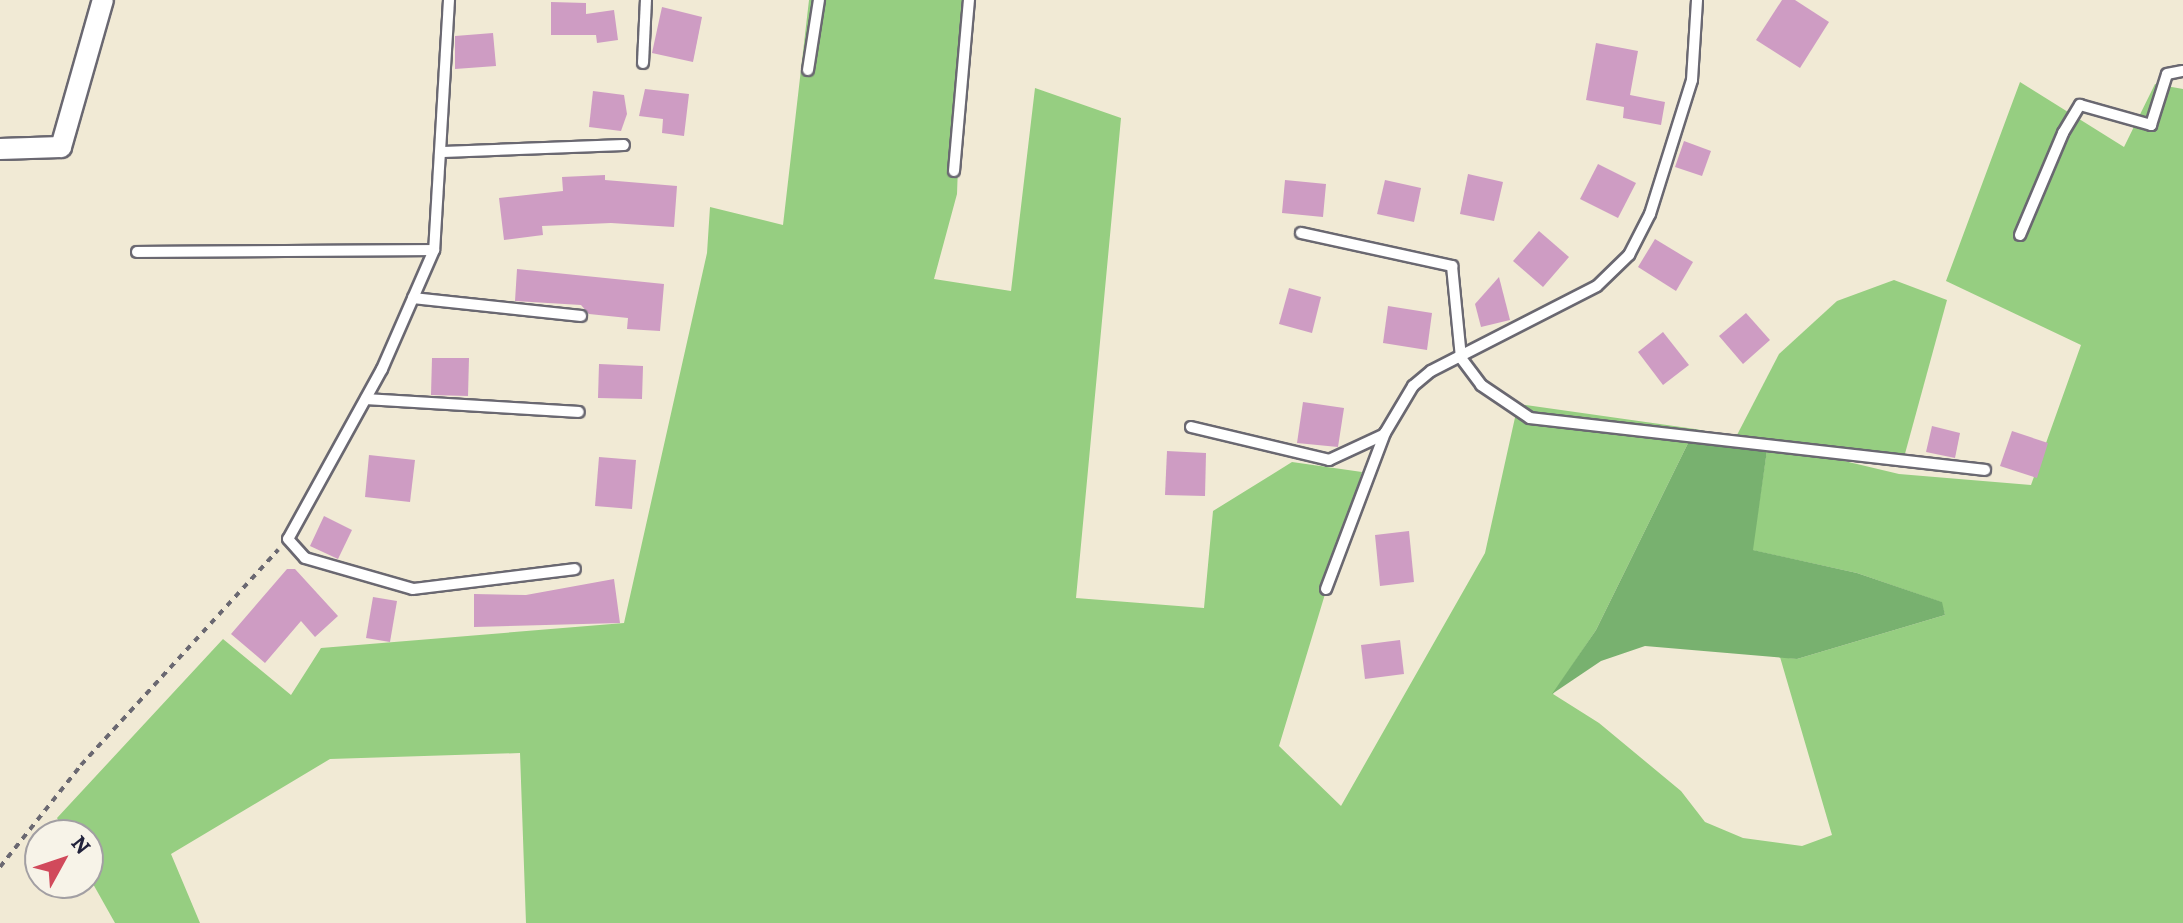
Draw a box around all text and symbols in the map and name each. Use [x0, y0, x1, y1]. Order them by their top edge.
north arrow [24, 819, 104, 899]
text: N [64, 829, 97, 861]

